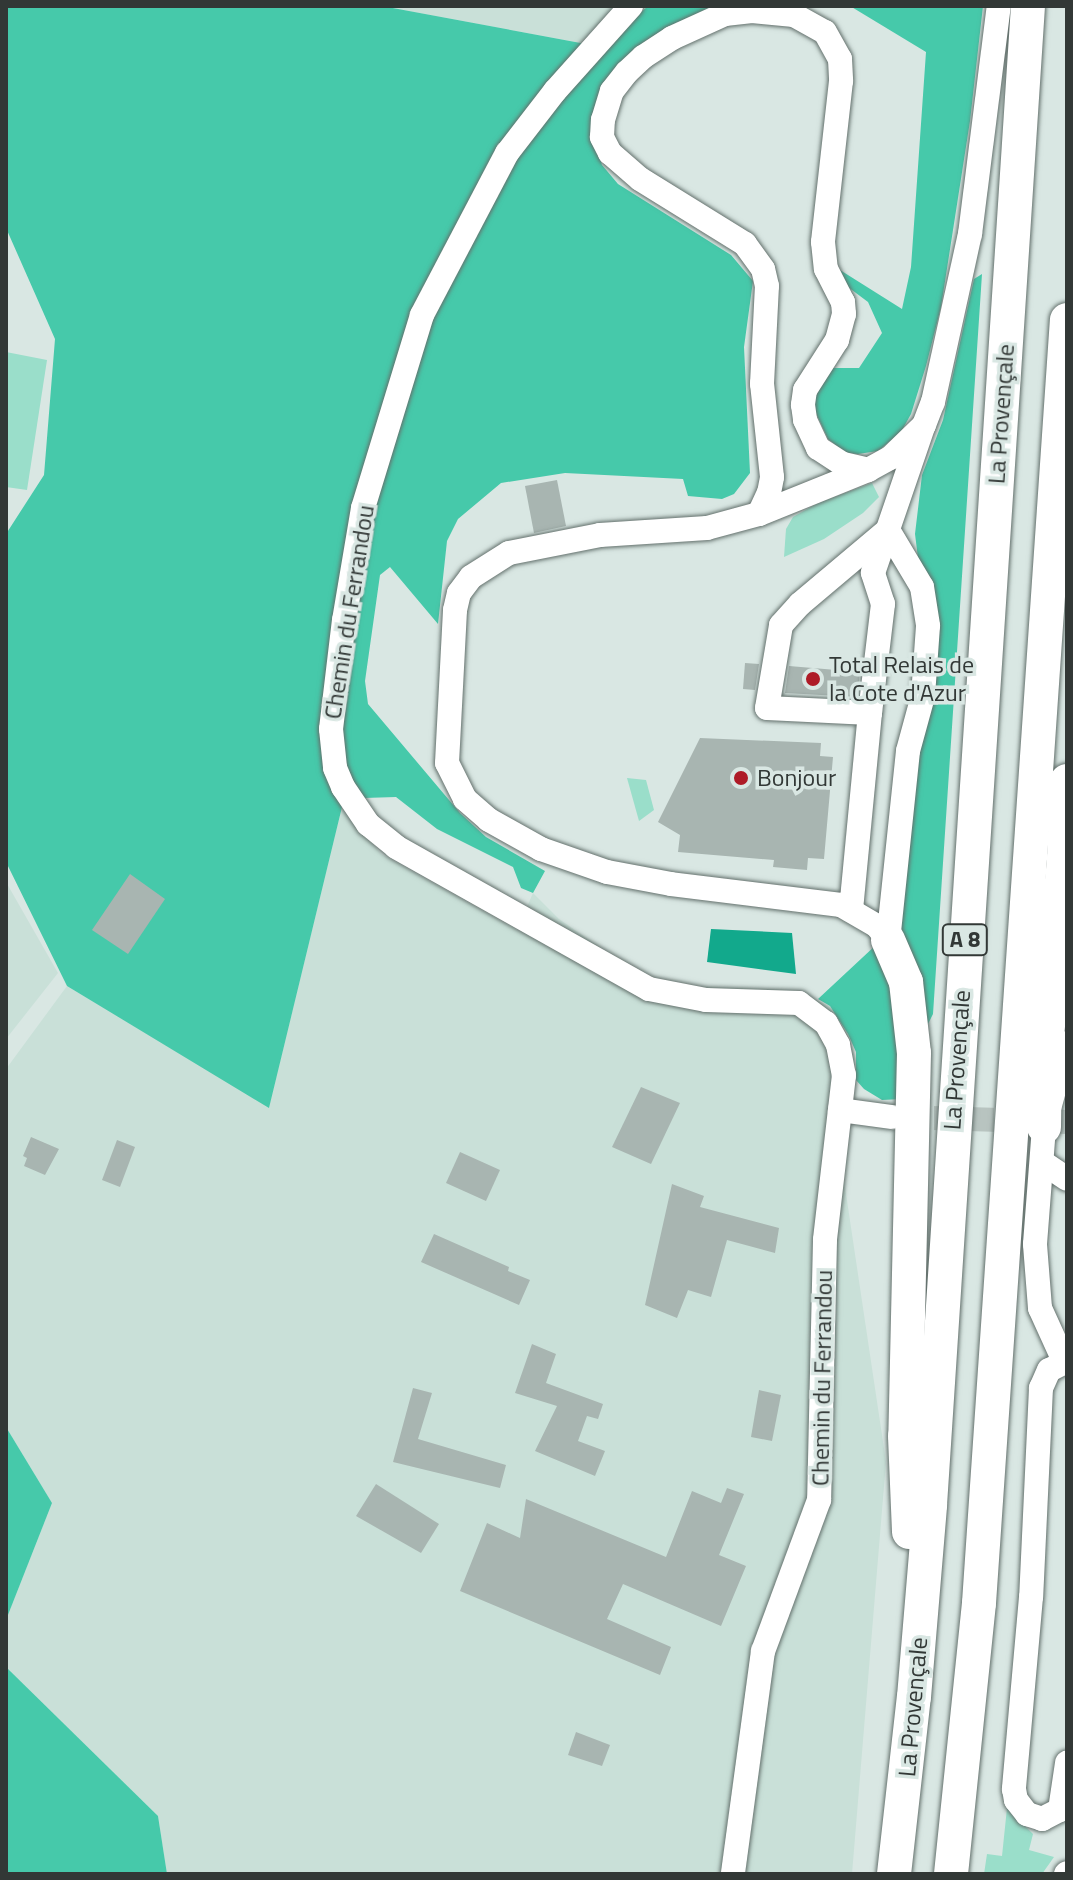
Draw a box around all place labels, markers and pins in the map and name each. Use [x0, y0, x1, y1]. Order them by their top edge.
place label: Total Relais de la Cote d'Azur [829, 651, 974, 707]
marker: Total Relais de la Cote d'Azur [804, 670, 822, 688]
place label: Bonjour [757, 764, 836, 792]
marker: Bonjour [732, 769, 750, 787]

